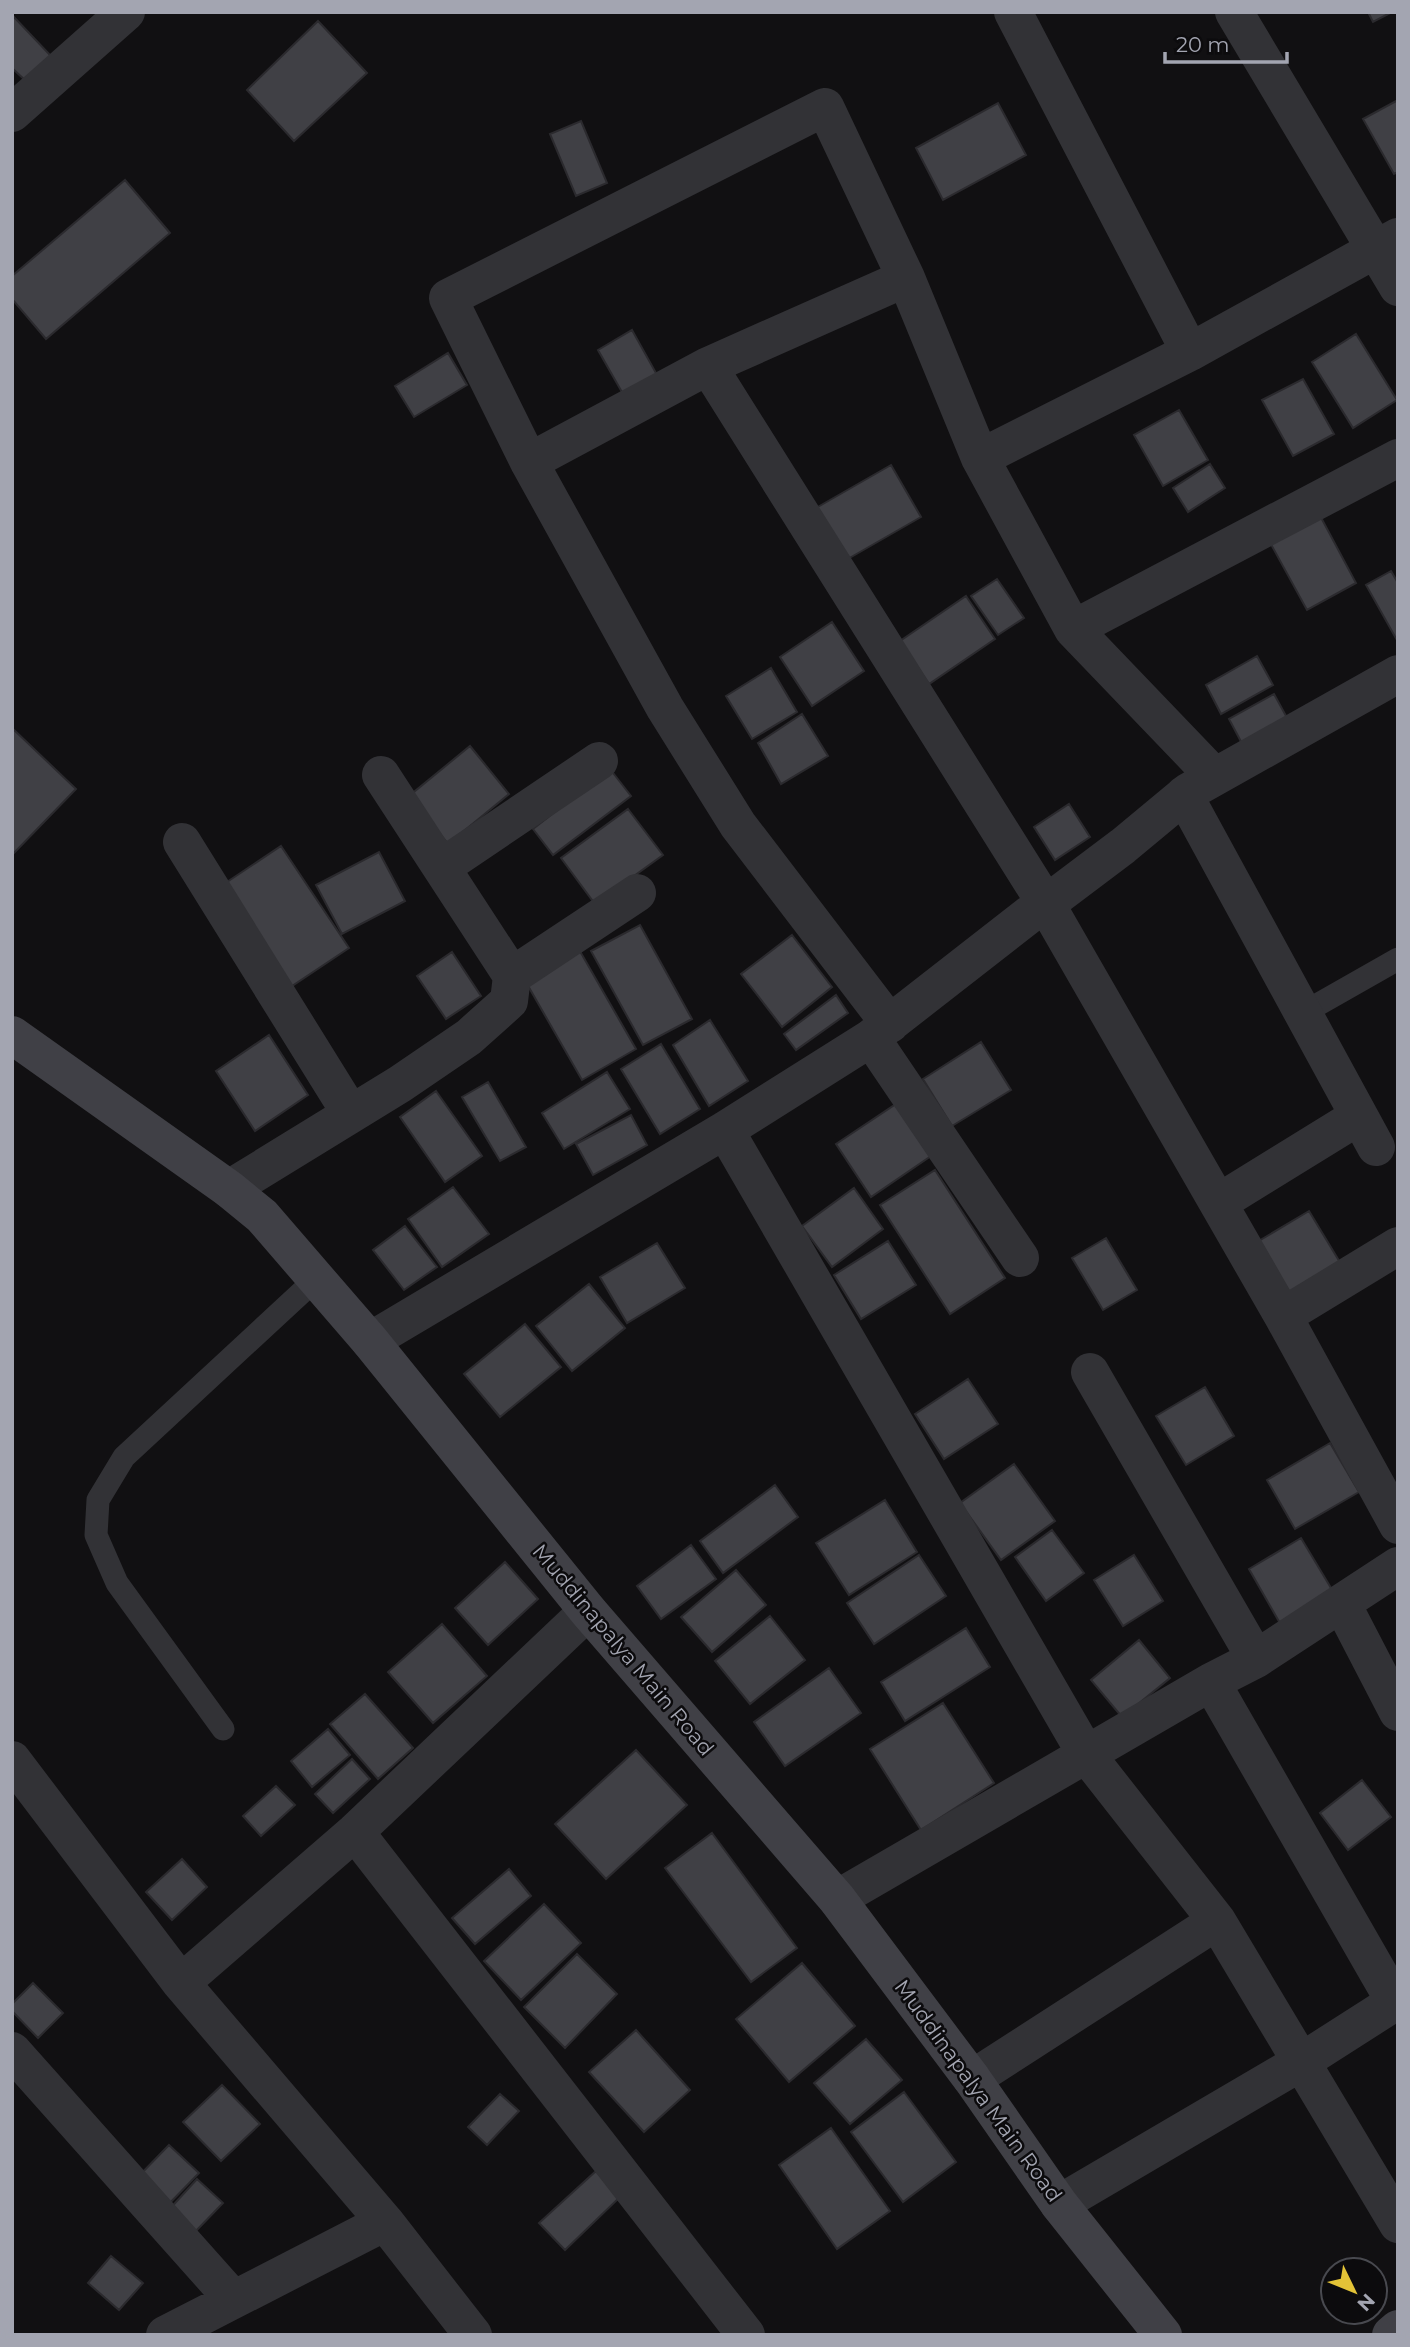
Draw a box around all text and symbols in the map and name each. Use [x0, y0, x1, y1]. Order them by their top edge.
scale bar [1165, 21, 1288, 65]
text: 20 m [1176, 32, 1230, 57]
street label: Muddinapalya Main Road [527, 1539, 719, 1761]
street label: Muddinapalya Main Road [889, 1975, 1067, 2207]
north arrow [1319, 2256, 1389, 2326]
text: N [1352, 2289, 1380, 2316]

